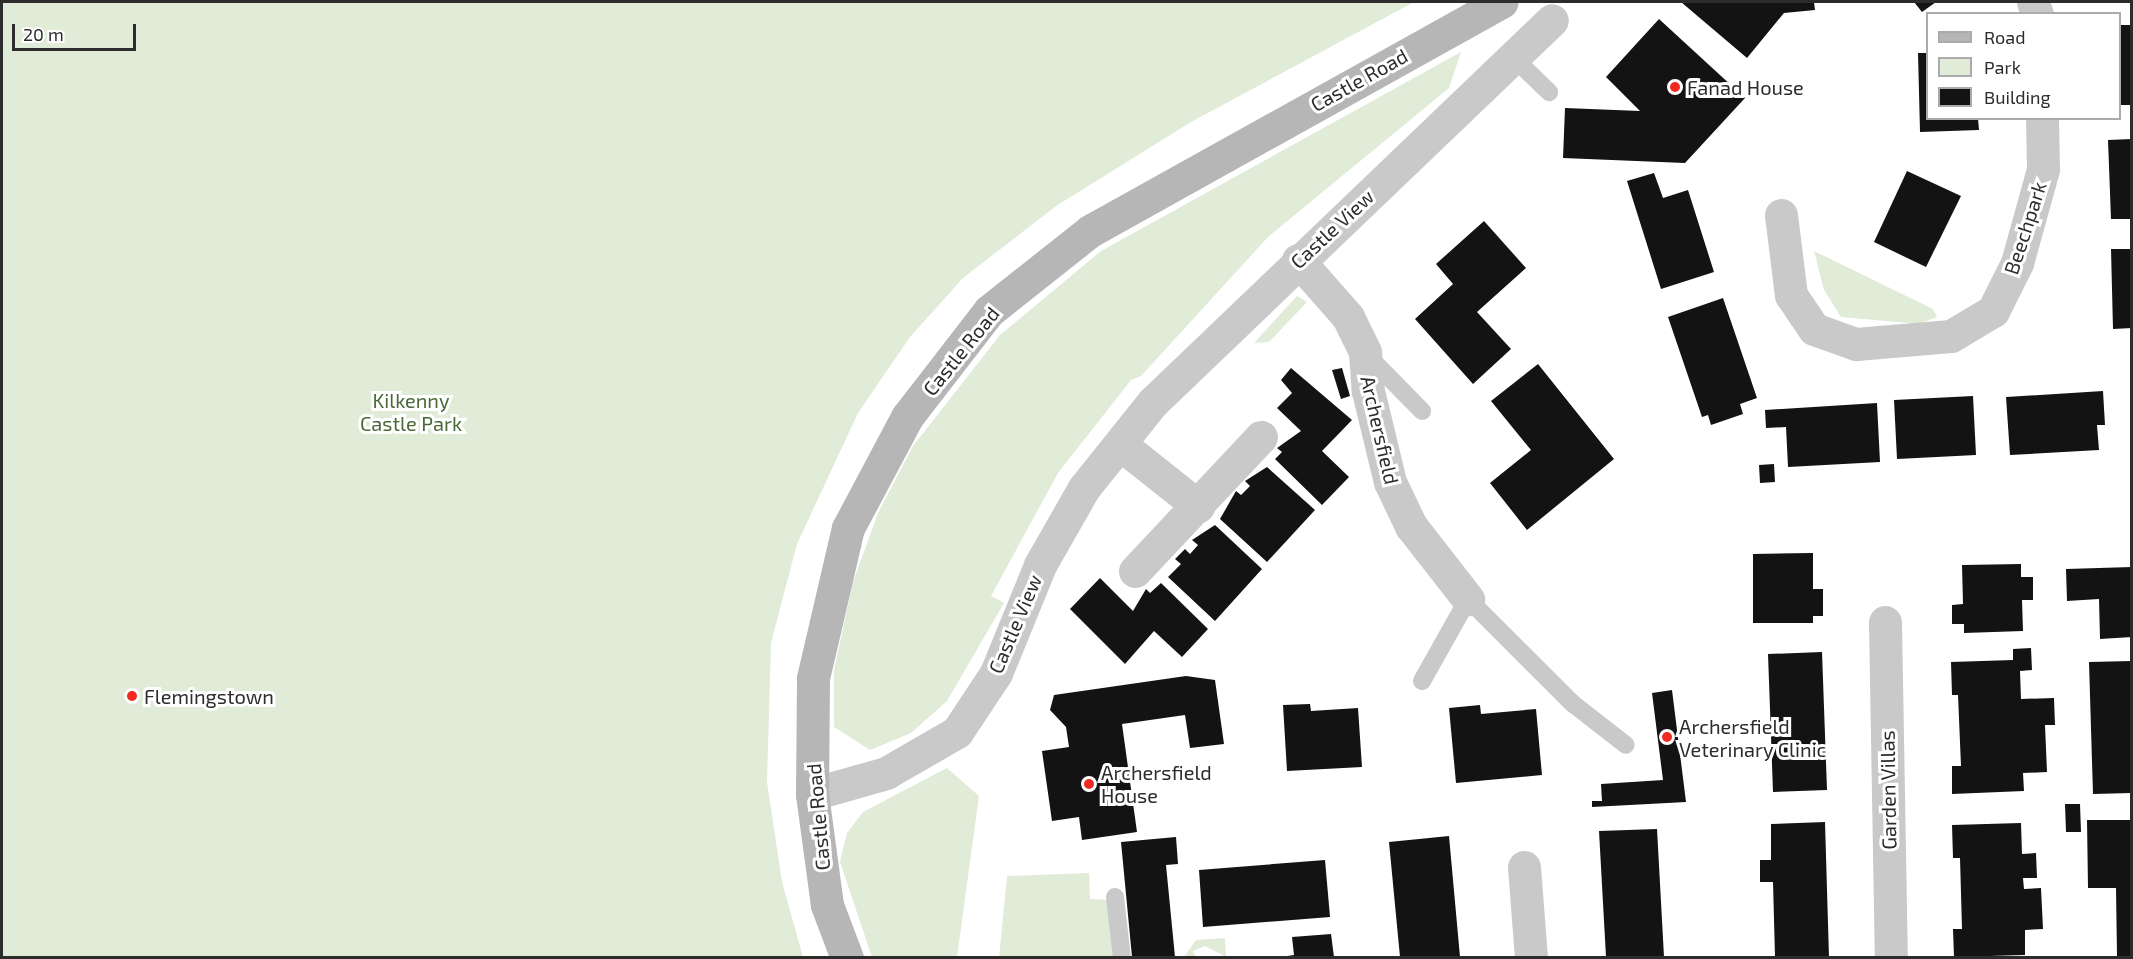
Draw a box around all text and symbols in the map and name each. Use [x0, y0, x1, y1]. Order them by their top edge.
scale bar [15, 12, 140, 50]
legend [1926, 12, 2121, 120]
text: 20 m [23, 23, 64, 45]
text: Road [1984, 26, 2025, 48]
street label: Castle Road [1306, 43, 1412, 117]
text: Park [1984, 56, 2021, 78]
place label: Fanad House [1687, 75, 1804, 99]
marker: Fanad House [1668, 80, 1682, 94]
text: Building [1984, 86, 2051, 108]
street label: Beechpark [1999, 179, 2051, 277]
street label: Castle View [1285, 184, 1379, 274]
street label: Castle Road [918, 302, 1004, 400]
street label: Archersfield [1356, 373, 1404, 487]
park label: Kilkenny Castle Park [360, 388, 462, 435]
street label: Castle View [983, 571, 1047, 677]
place label: Flemingstown [144, 684, 274, 708]
marker: Flemingstown [125, 689, 139, 703]
place label: Archersfield Veterinary Clinic [1679, 714, 1827, 761]
marker: Archersfield Veterinary Clinic [1660, 730, 1674, 744]
street label: Garden Villas [1875, 730, 1901, 850]
place label: Archersfield House [1101, 760, 1212, 807]
street label: Castle Road [801, 762, 835, 872]
marker: Archersfield House [1082, 777, 1096, 791]

